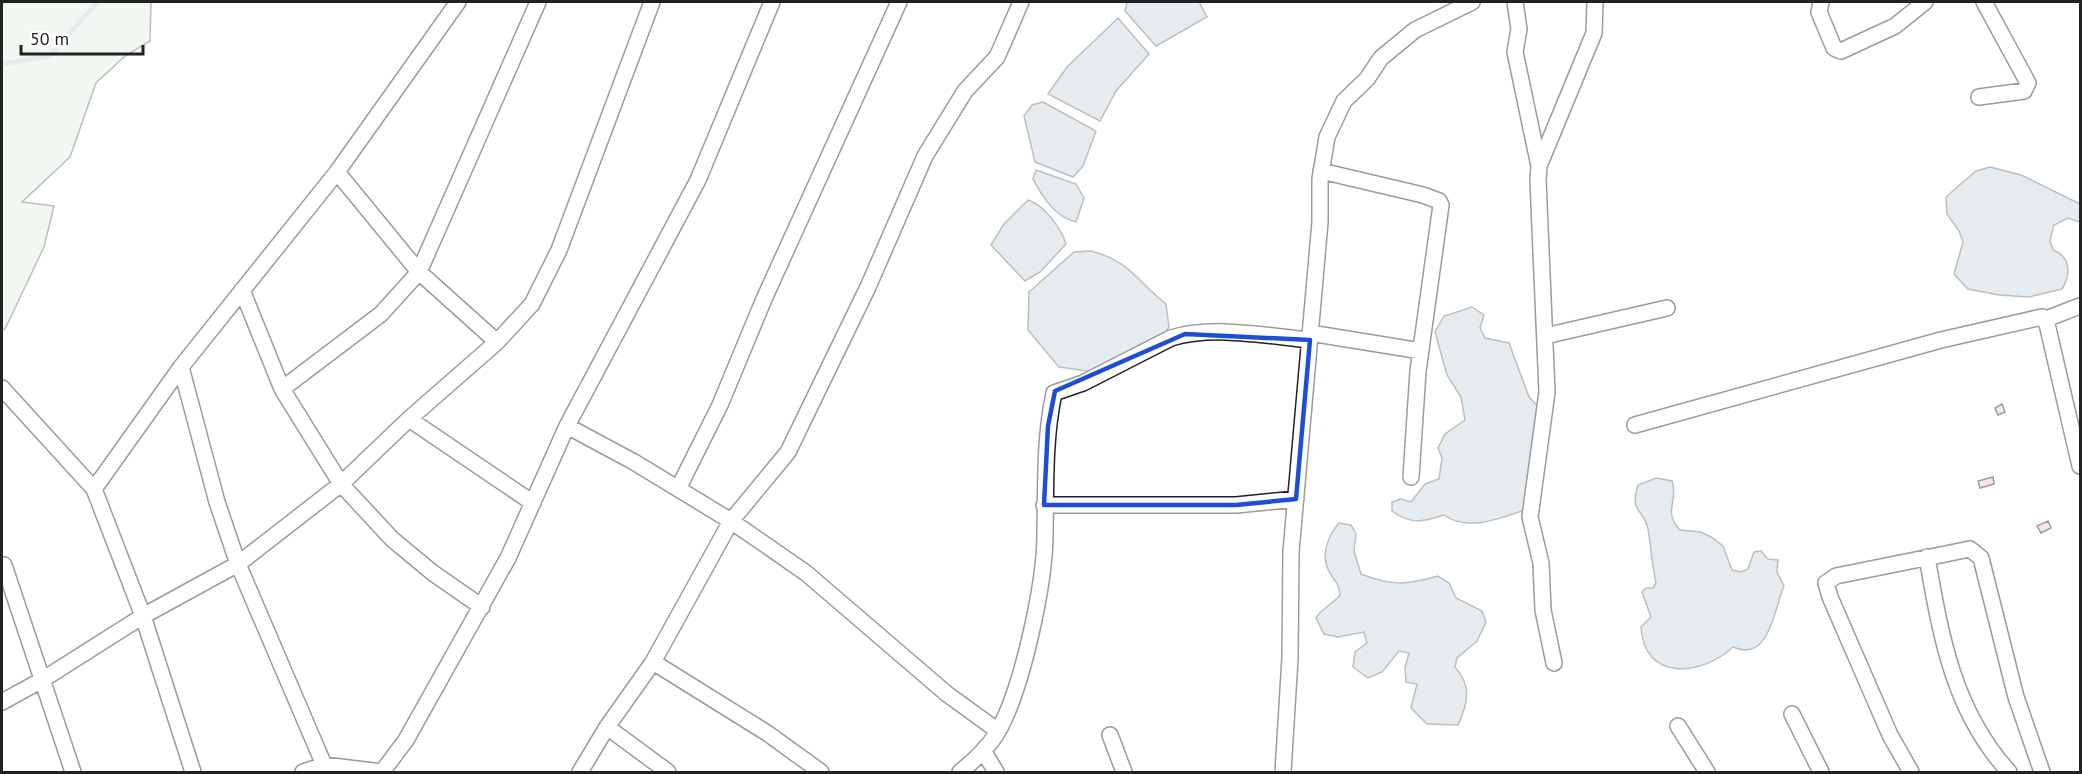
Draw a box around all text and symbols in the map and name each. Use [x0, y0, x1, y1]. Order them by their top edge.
scale bar [21, 18, 142, 56]
text: 50 m [30, 27, 69, 50]

